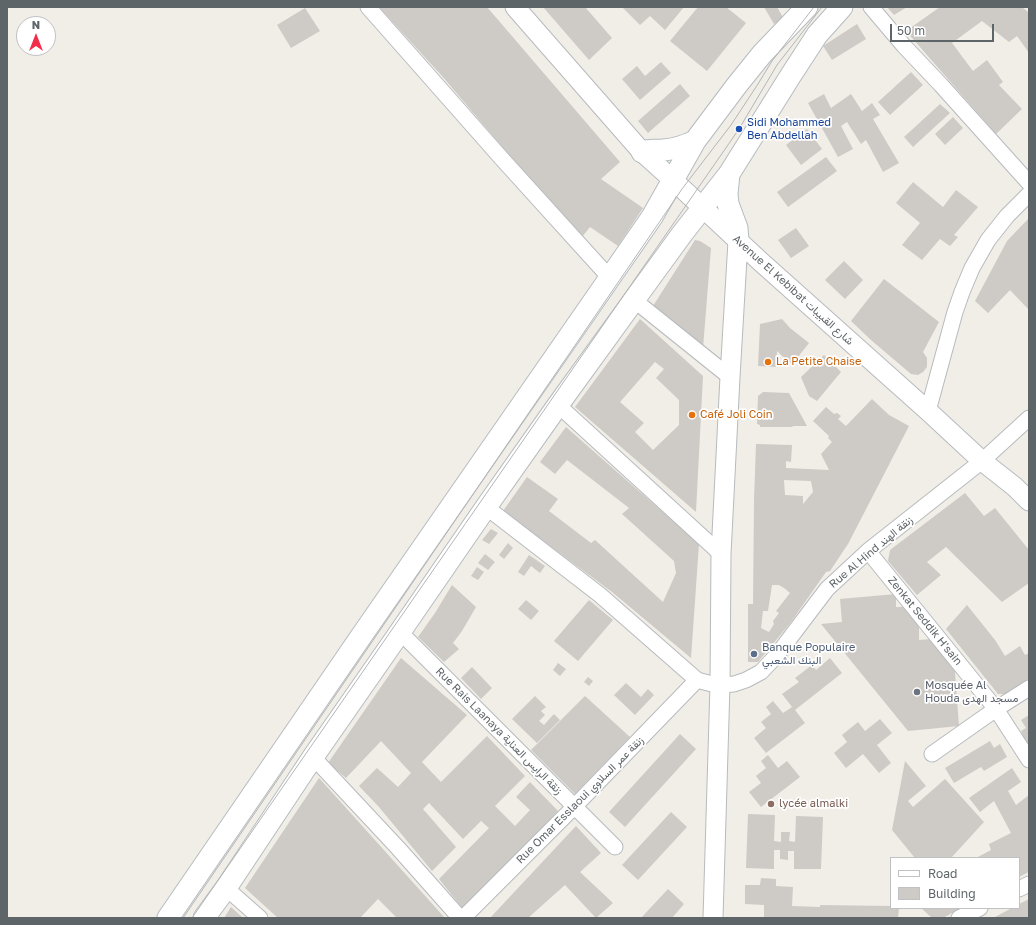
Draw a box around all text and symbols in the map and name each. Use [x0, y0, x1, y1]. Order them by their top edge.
north arrow [16, 16, 56, 56]
scale bar [892, 16, 996, 42]
text: N [32, 18, 40, 31]
text: 50 m [897, 23, 925, 38]
place label: Sidi Mohammed Ben Abdellah [747, 116, 831, 142]
marker: Sidi Mohammed Ben Abdellah [734, 124, 744, 134]
street label: Avenue El Kebibat شارع القبيبات [730, 232, 856, 348]
place label: La Petite Chaise [776, 355, 861, 369]
marker: La Petite Chaise [763, 357, 773, 367]
place label: Café Joli Coin [700, 408, 772, 422]
marker: Café Joli Coin [687, 410, 697, 420]
street label: Rue Al Hind زنقة الهند [827, 513, 915, 591]
street label: Zenkat Seddik H'sain [885, 574, 965, 668]
place label: Banque Populaire البنك الشعبي [762, 641, 855, 667]
marker: Banque Populaire البنك الشعبي [749, 649, 759, 659]
street label: Rue Rais Laanaya زنقة الرايس العناية [433, 665, 565, 797]
place label: Mosquée Al Houda مسجد الهدى [925, 679, 1018, 705]
marker: Mosquée Al Houda مسجد الهدى [912, 687, 922, 697]
street label: Rue Omar Esslaoui زنقة عمر السلاوي [514, 734, 646, 866]
place label: lycée almalki [779, 797, 848, 811]
marker: lycée almalki [766, 799, 776, 809]
legend [890, 857, 1020, 909]
text: Road [928, 866, 957, 881]
text: Building [928, 886, 976, 901]

